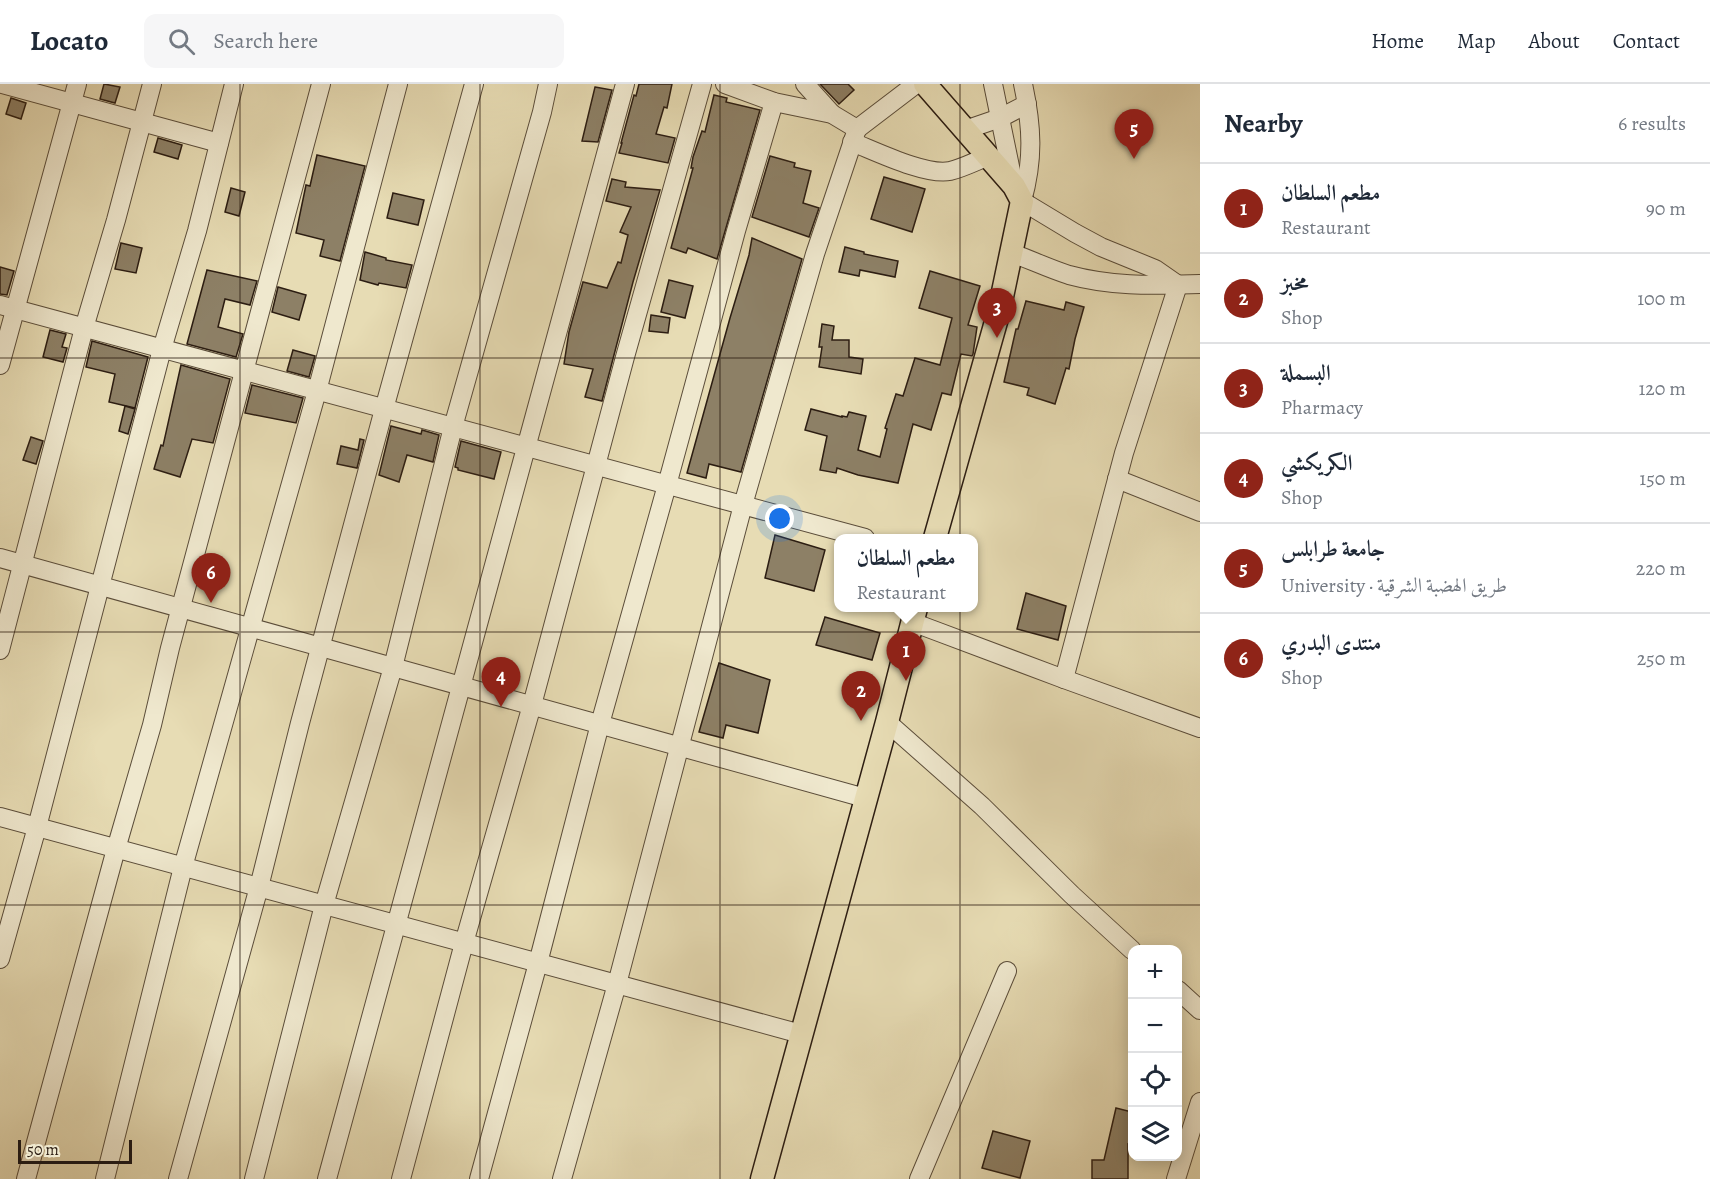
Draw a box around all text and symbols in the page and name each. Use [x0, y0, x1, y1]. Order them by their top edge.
search box [144, 14, 564, 68]
text: Locato [30, 22, 108, 60]
icon: search [165, 25, 198, 58]
text: Search here [213, 26, 318, 56]
text: Home [1371, 27, 1424, 55]
text: Map [1457, 27, 1495, 55]
text: About [1528, 27, 1580, 55]
text: Contact [1613, 27, 1680, 55]
text: Nearby [1224, 106, 1303, 141]
pin: 5 [1114, 110, 1154, 159]
text: 6 results [1618, 110, 1686, 137]
text: مطعم السلطان [1281, 178, 1380, 208]
text: 1 [1240, 195, 1247, 222]
text: 90 m [1646, 195, 1686, 222]
text: Restaurant [1281, 214, 1371, 241]
text: مخبز [1281, 268, 1308, 298]
text: 2 [1239, 285, 1248, 312]
text: 100 m [1637, 285, 1686, 312]
pin: 3 [978, 288, 1016, 338]
text: Shop [1281, 304, 1323, 331]
text: البسملة [1281, 358, 1331, 388]
text: 3 [1239, 375, 1248, 402]
text: 120 m [1638, 375, 1686, 402]
text: Pharmacy [1281, 394, 1363, 421]
text: الكريكشي [1281, 448, 1352, 478]
text: 4 [1239, 465, 1248, 492]
text: 150 m [1639, 465, 1686, 492]
text: Shop [1281, 484, 1323, 511]
your location [765, 504, 794, 533]
popup [834, 534, 978, 612]
text: جامعة طرابلس [1281, 534, 1385, 564]
text: مطعم السلطان [856, 543, 956, 573]
pin: 6 [192, 554, 230, 603]
text: 5 [1239, 555, 1248, 582]
text: 220 m [1636, 555, 1686, 582]
text: University · طريق الهضبة الشرقية [1281, 572, 1507, 599]
text: Restaurant [856, 579, 946, 606]
text: منتدى البدري [1281, 628, 1381, 658]
pin: 1 [886, 632, 926, 681]
text: 6 [1239, 645, 1248, 672]
text: 250 m [1637, 645, 1686, 672]
pin: 4 [482, 658, 520, 707]
text: Shop [1281, 664, 1323, 691]
pin: 2 [842, 672, 880, 721]
map controls [1128, 945, 1182, 1161]
button: + [1128, 945, 1182, 999]
button: − [1128, 999, 1182, 1053]
button: locate [1128, 1053, 1182, 1107]
button: layers [1128, 1107, 1182, 1161]
scale bar [18, 1137, 132, 1164]
text: 50 m [27, 1139, 59, 1161]

